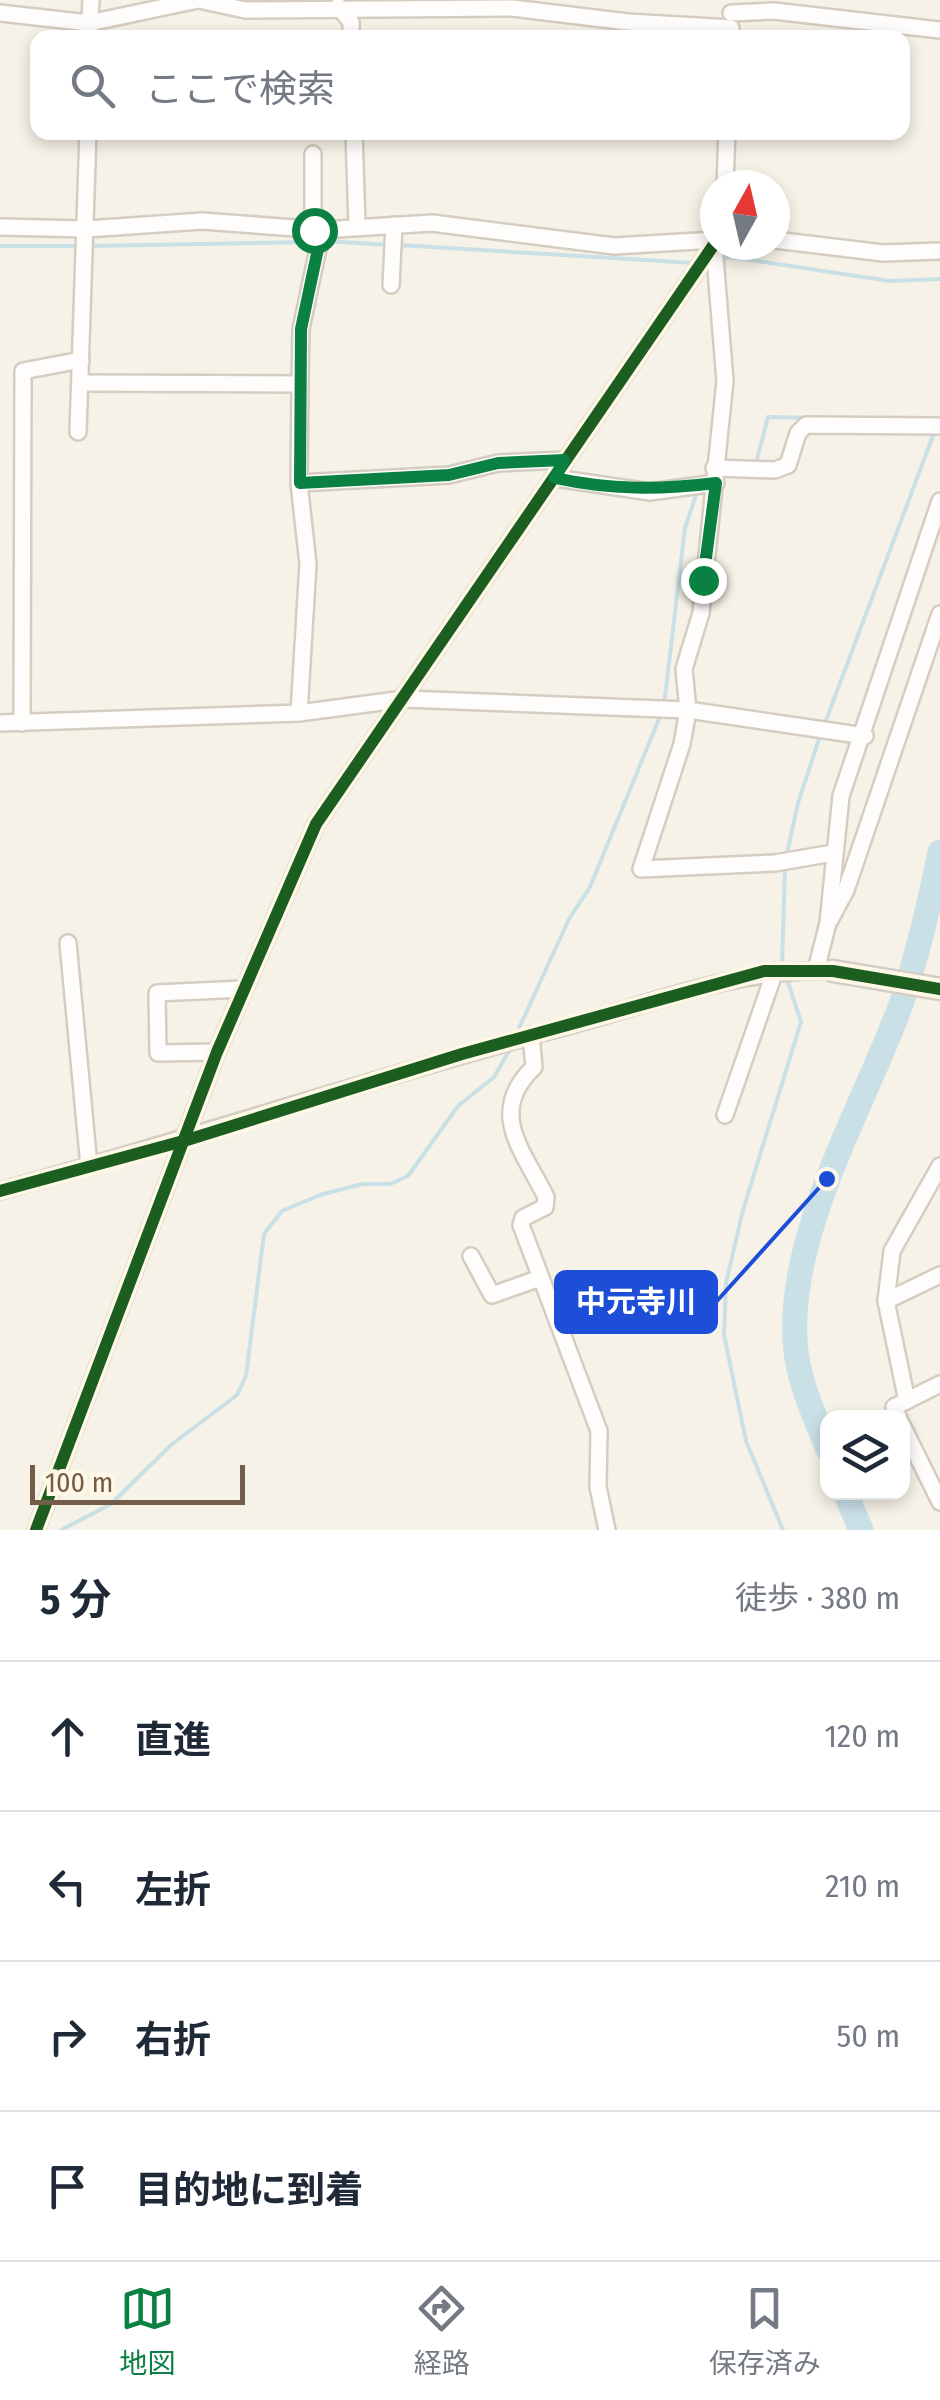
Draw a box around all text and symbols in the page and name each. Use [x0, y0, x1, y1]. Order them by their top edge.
search box [30, 30, 910, 140]
icon: search [65, 58, 120, 113]
text: ここで検索 [145, 66, 335, 112]
north arrow [700, 170, 790, 260]
route start [292, 208, 338, 254]
route end [681, 558, 727, 604]
callout: 中元寺川 [556, 1272, 716, 1332]
text: 中元寺川 [576, 1284, 696, 1320]
map controls [820, 1410, 910, 1500]
button: layers [820, 1410, 910, 1500]
scale bar [30, 1460, 245, 1504]
text: 100 m [45, 1466, 113, 1499]
text: 5 分 [40, 1575, 111, 1625]
text: 徒歩 · 380 m [735, 1579, 900, 1617]
icon: ahead [40, 1709, 95, 1764]
text: 直進 [135, 1717, 211, 1763]
text: 120 m [825, 1717, 900, 1755]
icon: left [40, 1859, 95, 1914]
text: 左折 [135, 1867, 211, 1913]
text: 210 m [825, 1867, 900, 1905]
icon: right [40, 2009, 95, 2064]
text: 右折 [135, 2017, 211, 2063]
text: 50 m [837, 2017, 900, 2055]
icon: arrive [40, 2159, 95, 2214]
text: 目的地に到着 [135, 2167, 363, 2213]
tab: 地図 [119, 2281, 175, 2381]
tab: 経路 [414, 2281, 470, 2381]
tab: 保存済み [709, 2281, 821, 2381]

